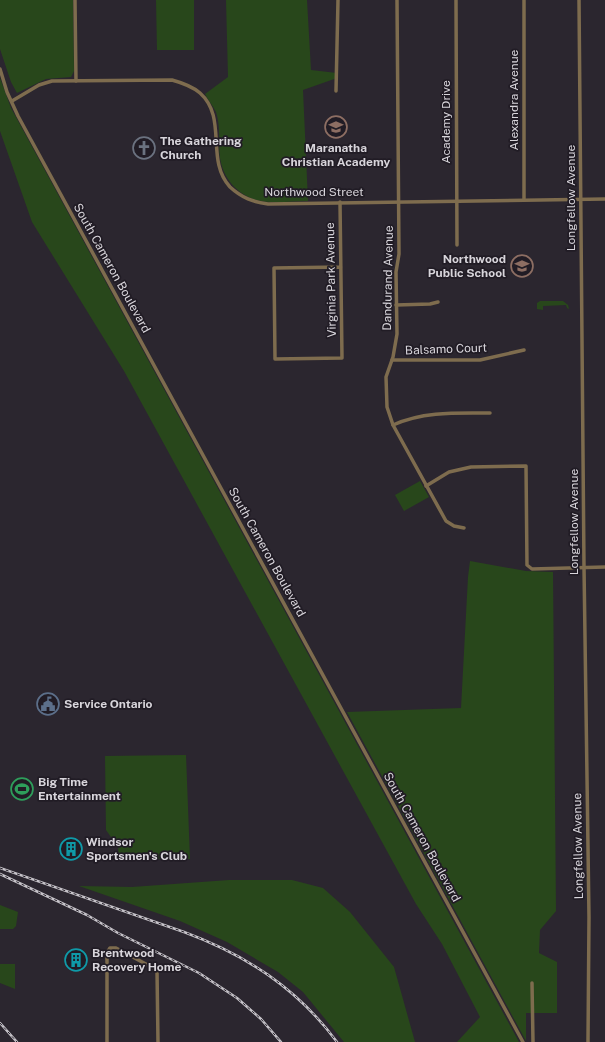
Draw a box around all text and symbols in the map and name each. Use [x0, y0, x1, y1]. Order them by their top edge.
street label: Alexandra Avenue [507, 49, 521, 150]
street label: Academy Drive [439, 80, 453, 164]
school or university icon: Maranatha Christian Academy [323, 114, 349, 140]
place label: The Gathering Church [160, 134, 242, 162]
church icon: The Gathering Church [131, 135, 157, 161]
place label: Maranatha Christian Academy [282, 141, 390, 169]
street label: Longfellow Avenue [564, 145, 578, 251]
street label: Northwood Street [264, 185, 364, 199]
street label: South Cameron Boulevard [71, 201, 153, 335]
street label: Virginia Park Avenue [323, 222, 339, 338]
street label: Dandurand Avenue [380, 225, 396, 331]
place label: Northwood Public School [428, 252, 506, 280]
school or university icon: Northwood Public School [509, 253, 535, 279]
street label: Balsamo Court [405, 341, 488, 357]
street label: Longfellow Avenue [567, 469, 581, 575]
street label: South Cameron Boulevard [226, 485, 308, 619]
public building icon: Service Ontario [35, 691, 61, 717]
place label: Service Ontario [64, 697, 153, 711]
street label: South Cameron Boulevard [381, 770, 463, 904]
place label: Big Time Entertainment [38, 775, 121, 803]
sports icon: Big Time Entertainment [9, 776, 35, 802]
street label: Longfellow Avenue [570, 792, 586, 899]
place label: Windsor Sportsmen's Club [86, 835, 187, 863]
building icon: Windsor Sportsmen's Club [58, 836, 84, 862]
place label: Brentwood Recovery Home [92, 946, 181, 974]
building icon: Brentwood Recovery Home [63, 947, 89, 973]

